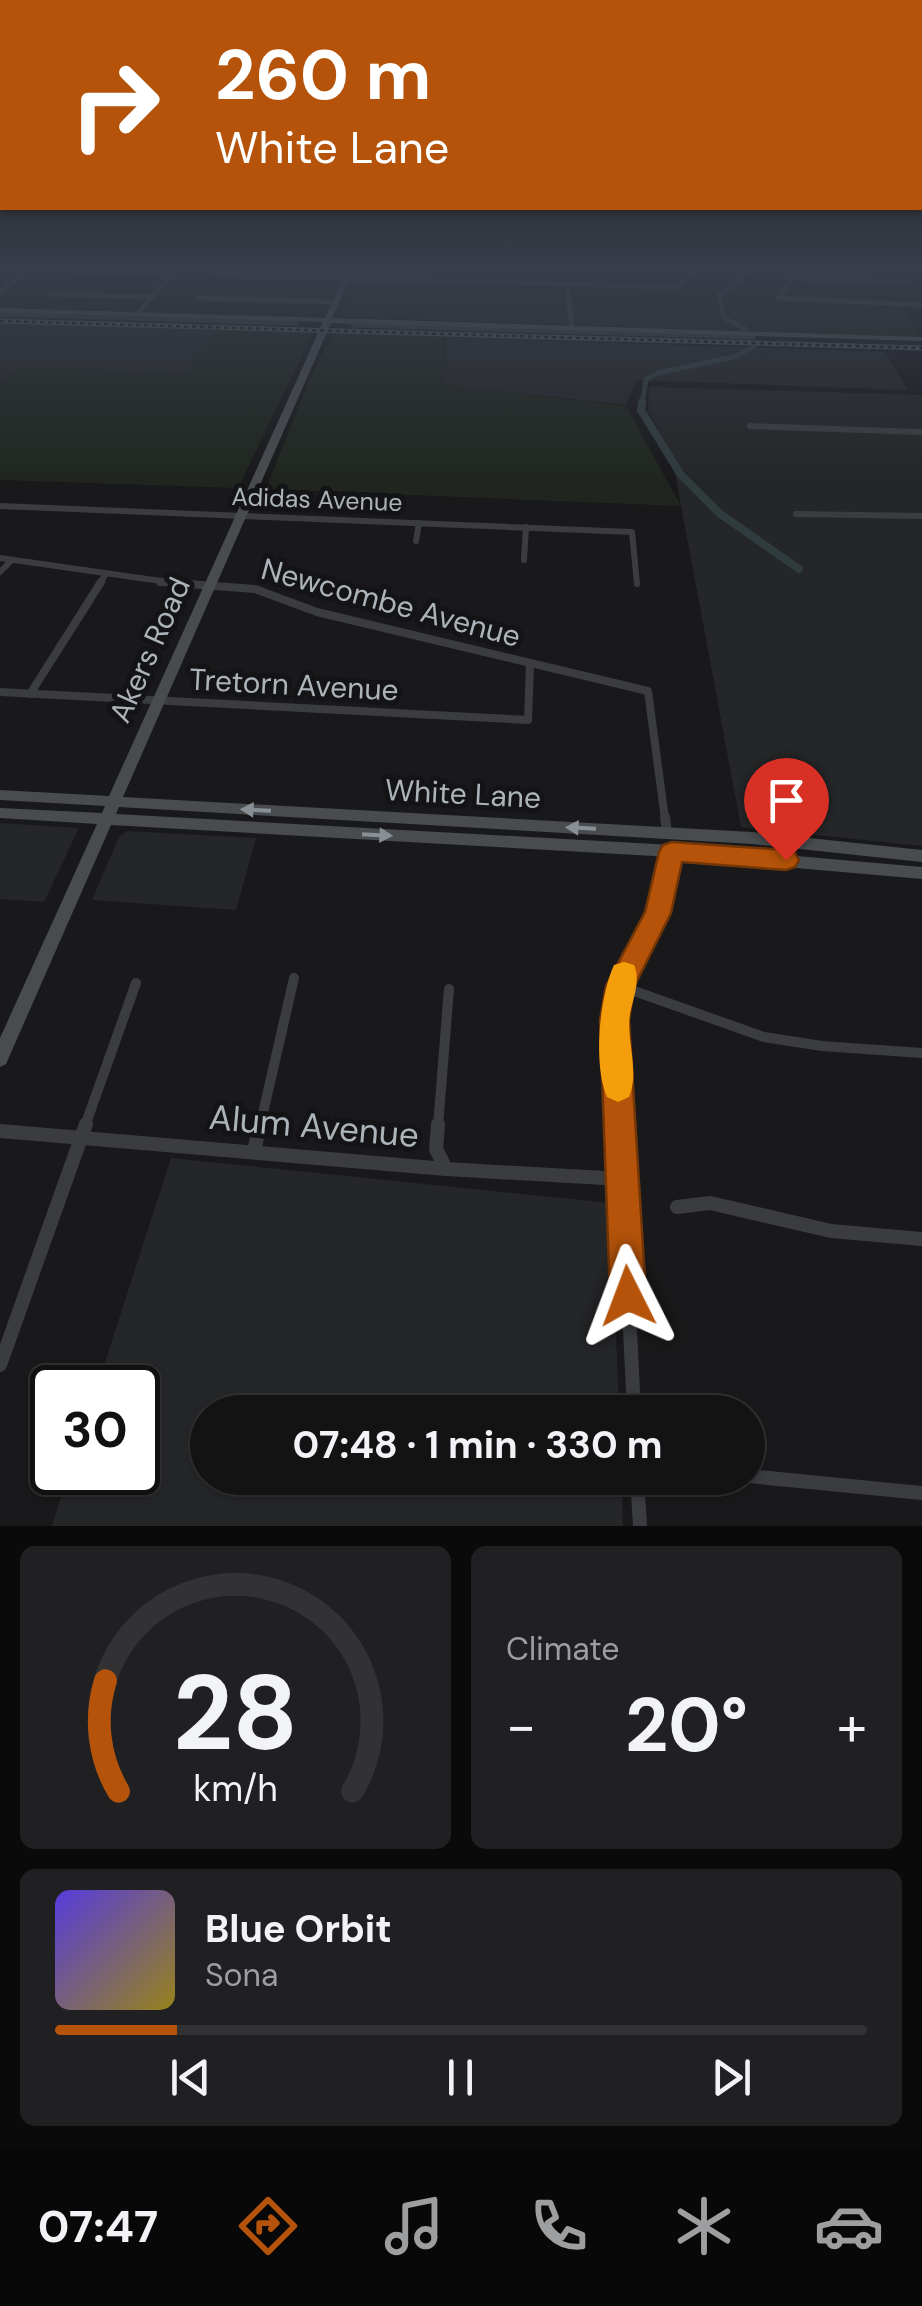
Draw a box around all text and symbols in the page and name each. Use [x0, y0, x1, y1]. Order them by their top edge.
text: 260 m [215, 30, 431, 121]
icon: right [50, 40, 180, 170]
text: White Lane [215, 118, 449, 177]
street label: Adidas Avenue [231, 480, 403, 519]
street label: Newcombe Avenue [257, 549, 525, 656]
street label: Akers Road [100, 571, 199, 729]
street label: Tretorn Avenue [188, 660, 400, 709]
pin [744, 758, 829, 861]
street label: White Lane [384, 770, 542, 817]
icon: arrive [759, 773, 814, 828]
one-way arrow [240, 802, 272, 818]
one-way arrow [564, 820, 596, 836]
one-way arrow [361, 827, 393, 843]
street label: Alum Avenue [207, 1094, 421, 1158]
position arrow [576, 1244, 680, 1348]
speed limit sign: 30 [30, 1365, 160, 1495]
text: 07:48 · 1 min · 330 m [293, 1420, 662, 1470]
text: Climate [506, 1628, 620, 1670]
text: 28 [173, 1646, 298, 1781]
text: 20° [625, 1677, 748, 1774]
text: − [506, 1690, 536, 1762]
text: + [837, 1690, 867, 1762]
text: km/h [193, 1766, 278, 1812]
text: Blue Orbit [205, 1904, 392, 1954]
text: Sona [205, 1954, 278, 1996]
icon: previous [163, 2050, 218, 2105]
icon: pause [433, 2050, 488, 2105]
icon: next [704, 2050, 759, 2105]
icon: directions [233, 2191, 303, 2261]
icon: music [379, 2191, 449, 2261]
icon: phone [524, 2191, 594, 2261]
icon: climate [669, 2191, 739, 2261]
icon: car [814, 2191, 884, 2261]
text: 07:47 [38, 2197, 158, 2256]

